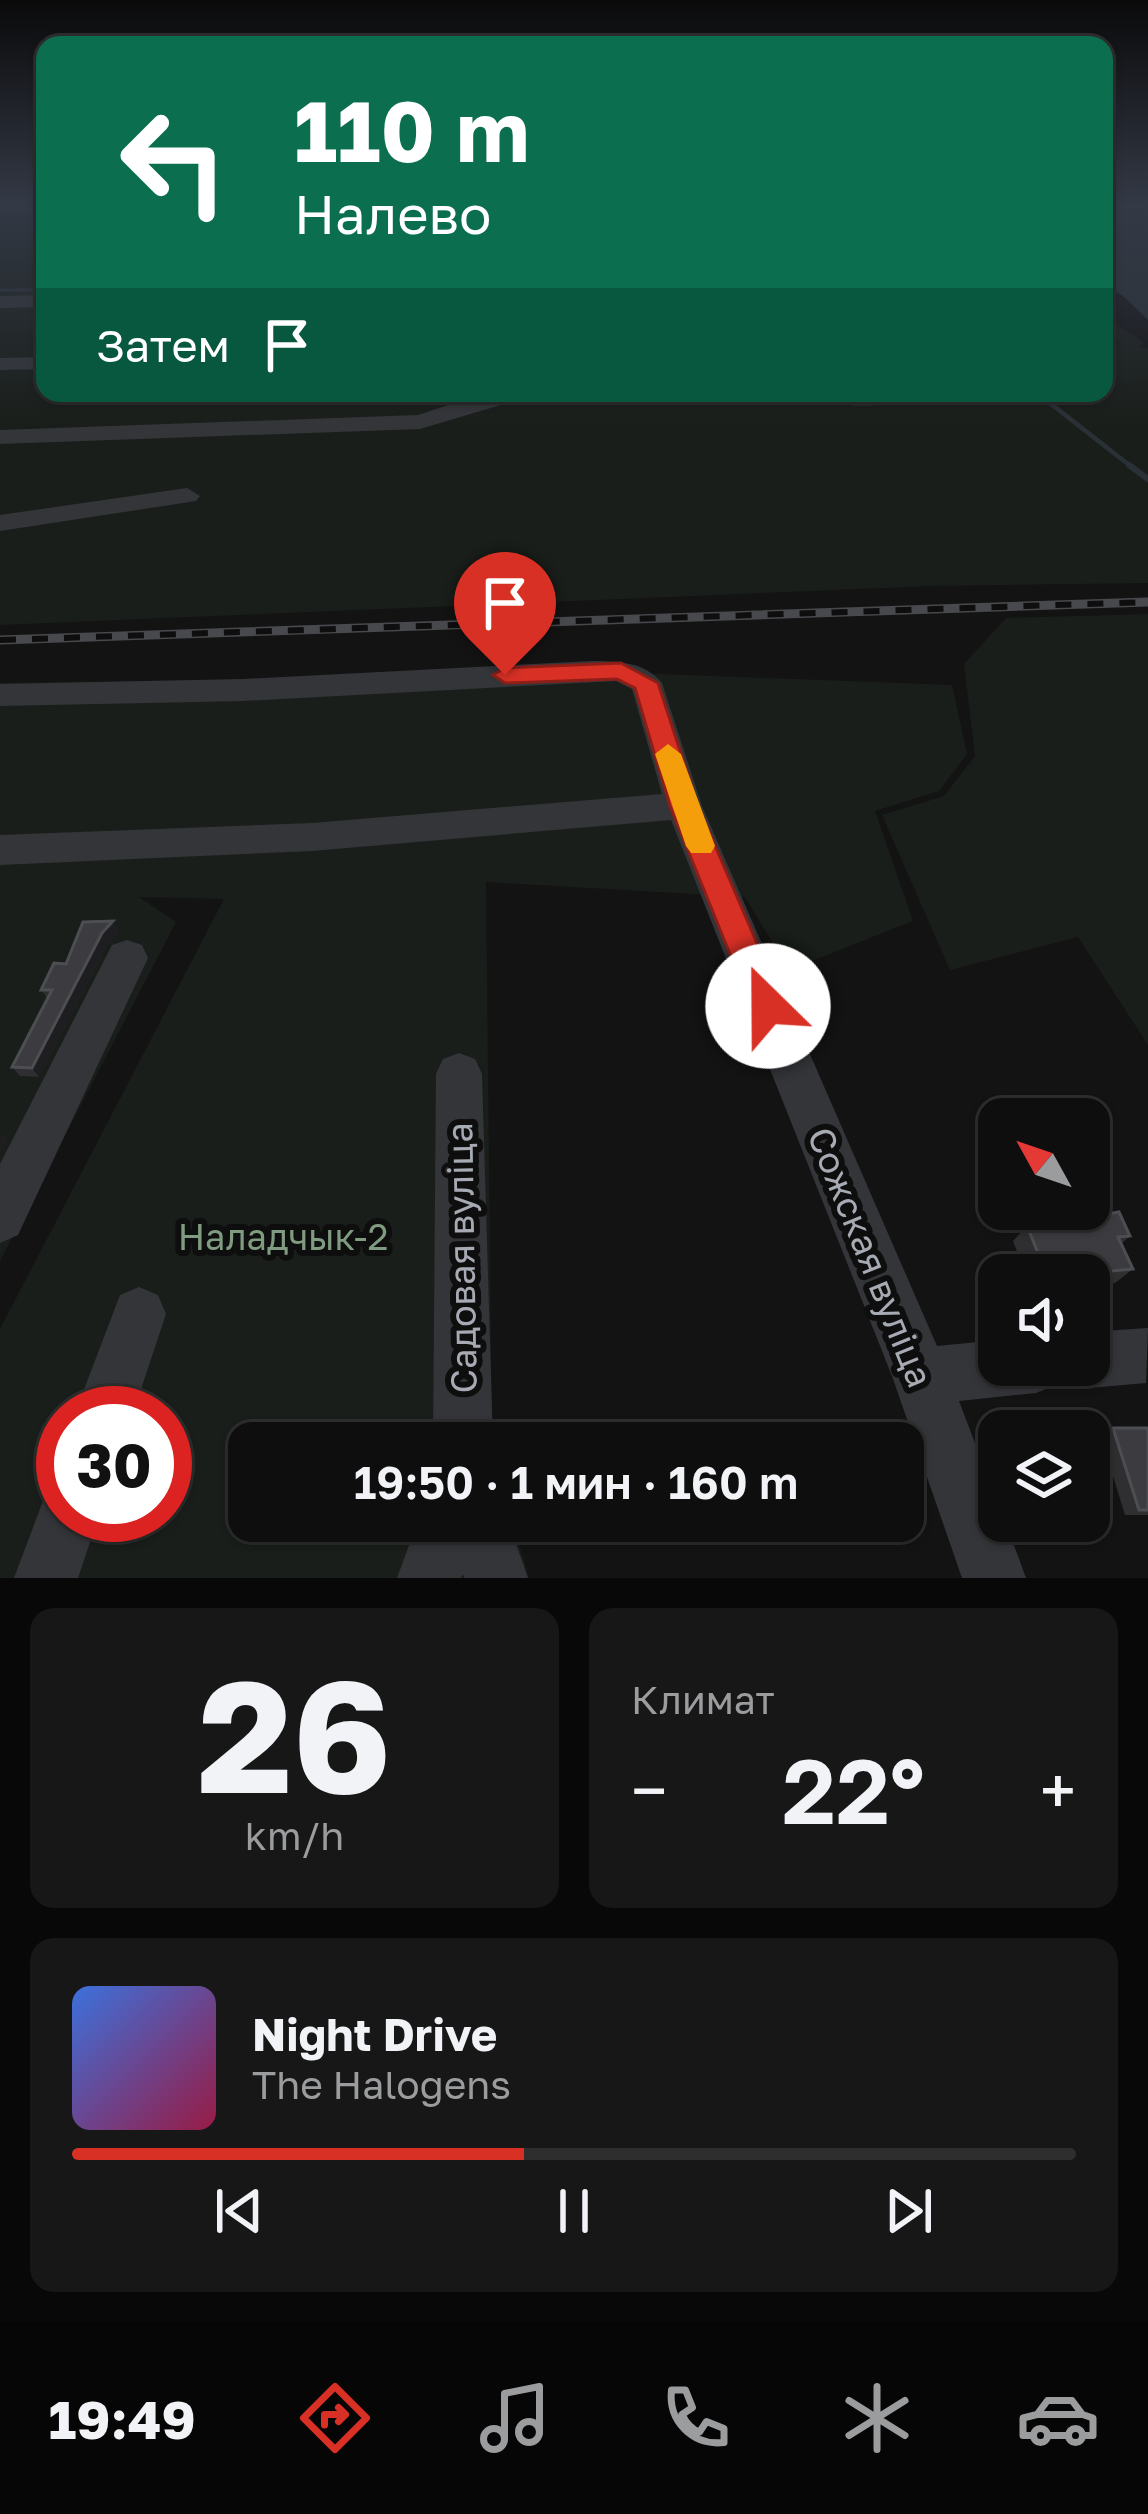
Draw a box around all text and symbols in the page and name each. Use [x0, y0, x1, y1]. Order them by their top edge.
text: 110 m [294, 80, 530, 180]
icon: left [96, 84, 252, 240]
text: Налево [294, 181, 491, 246]
icon: arrive [254, 312, 320, 378]
text: Затем [96, 318, 230, 372]
pin [454, 552, 556, 675]
icon: arrive [472, 570, 538, 636]
position arrow [705, 943, 831, 1069]
north arrow [978, 1098, 1110, 1230]
map controls [978, 1098, 1110, 1542]
street label: Сожская вуліца [799, 1121, 943, 1393]
street label: Садовая вуліца [437, 1122, 485, 1394]
park label: Наладчык-2 [178, 1215, 388, 1258]
button: sound [978, 1254, 1110, 1386]
speed limit sign: 30 [36, 1386, 192, 1542]
button: layers [978, 1410, 1110, 1542]
text: 19:50 · 1 мин · 160 m [354, 1455, 798, 1509]
text: 26 [197, 1640, 392, 1827]
text: Климат [631, 1676, 775, 1723]
text: 22° [782, 1736, 925, 1844]
text: − [631, 1750, 667, 1830]
text: + [1040, 1750, 1076, 1830]
text: km/h [245, 1812, 344, 1859]
text: Night Drive [252, 2007, 497, 2061]
text: The Halogens [252, 2061, 511, 2108]
icon: previous [206, 2178, 272, 2244]
icon: pause [541, 2178, 607, 2244]
icon: next [876, 2178, 942, 2244]
icon: directions [293, 2376, 377, 2460]
icon: music [473, 2376, 557, 2460]
icon: phone [654, 2376, 738, 2460]
icon: climate [835, 2376, 919, 2460]
icon: car [1016, 2376, 1100, 2460]
text: 19:49 [48, 2386, 196, 2451]

